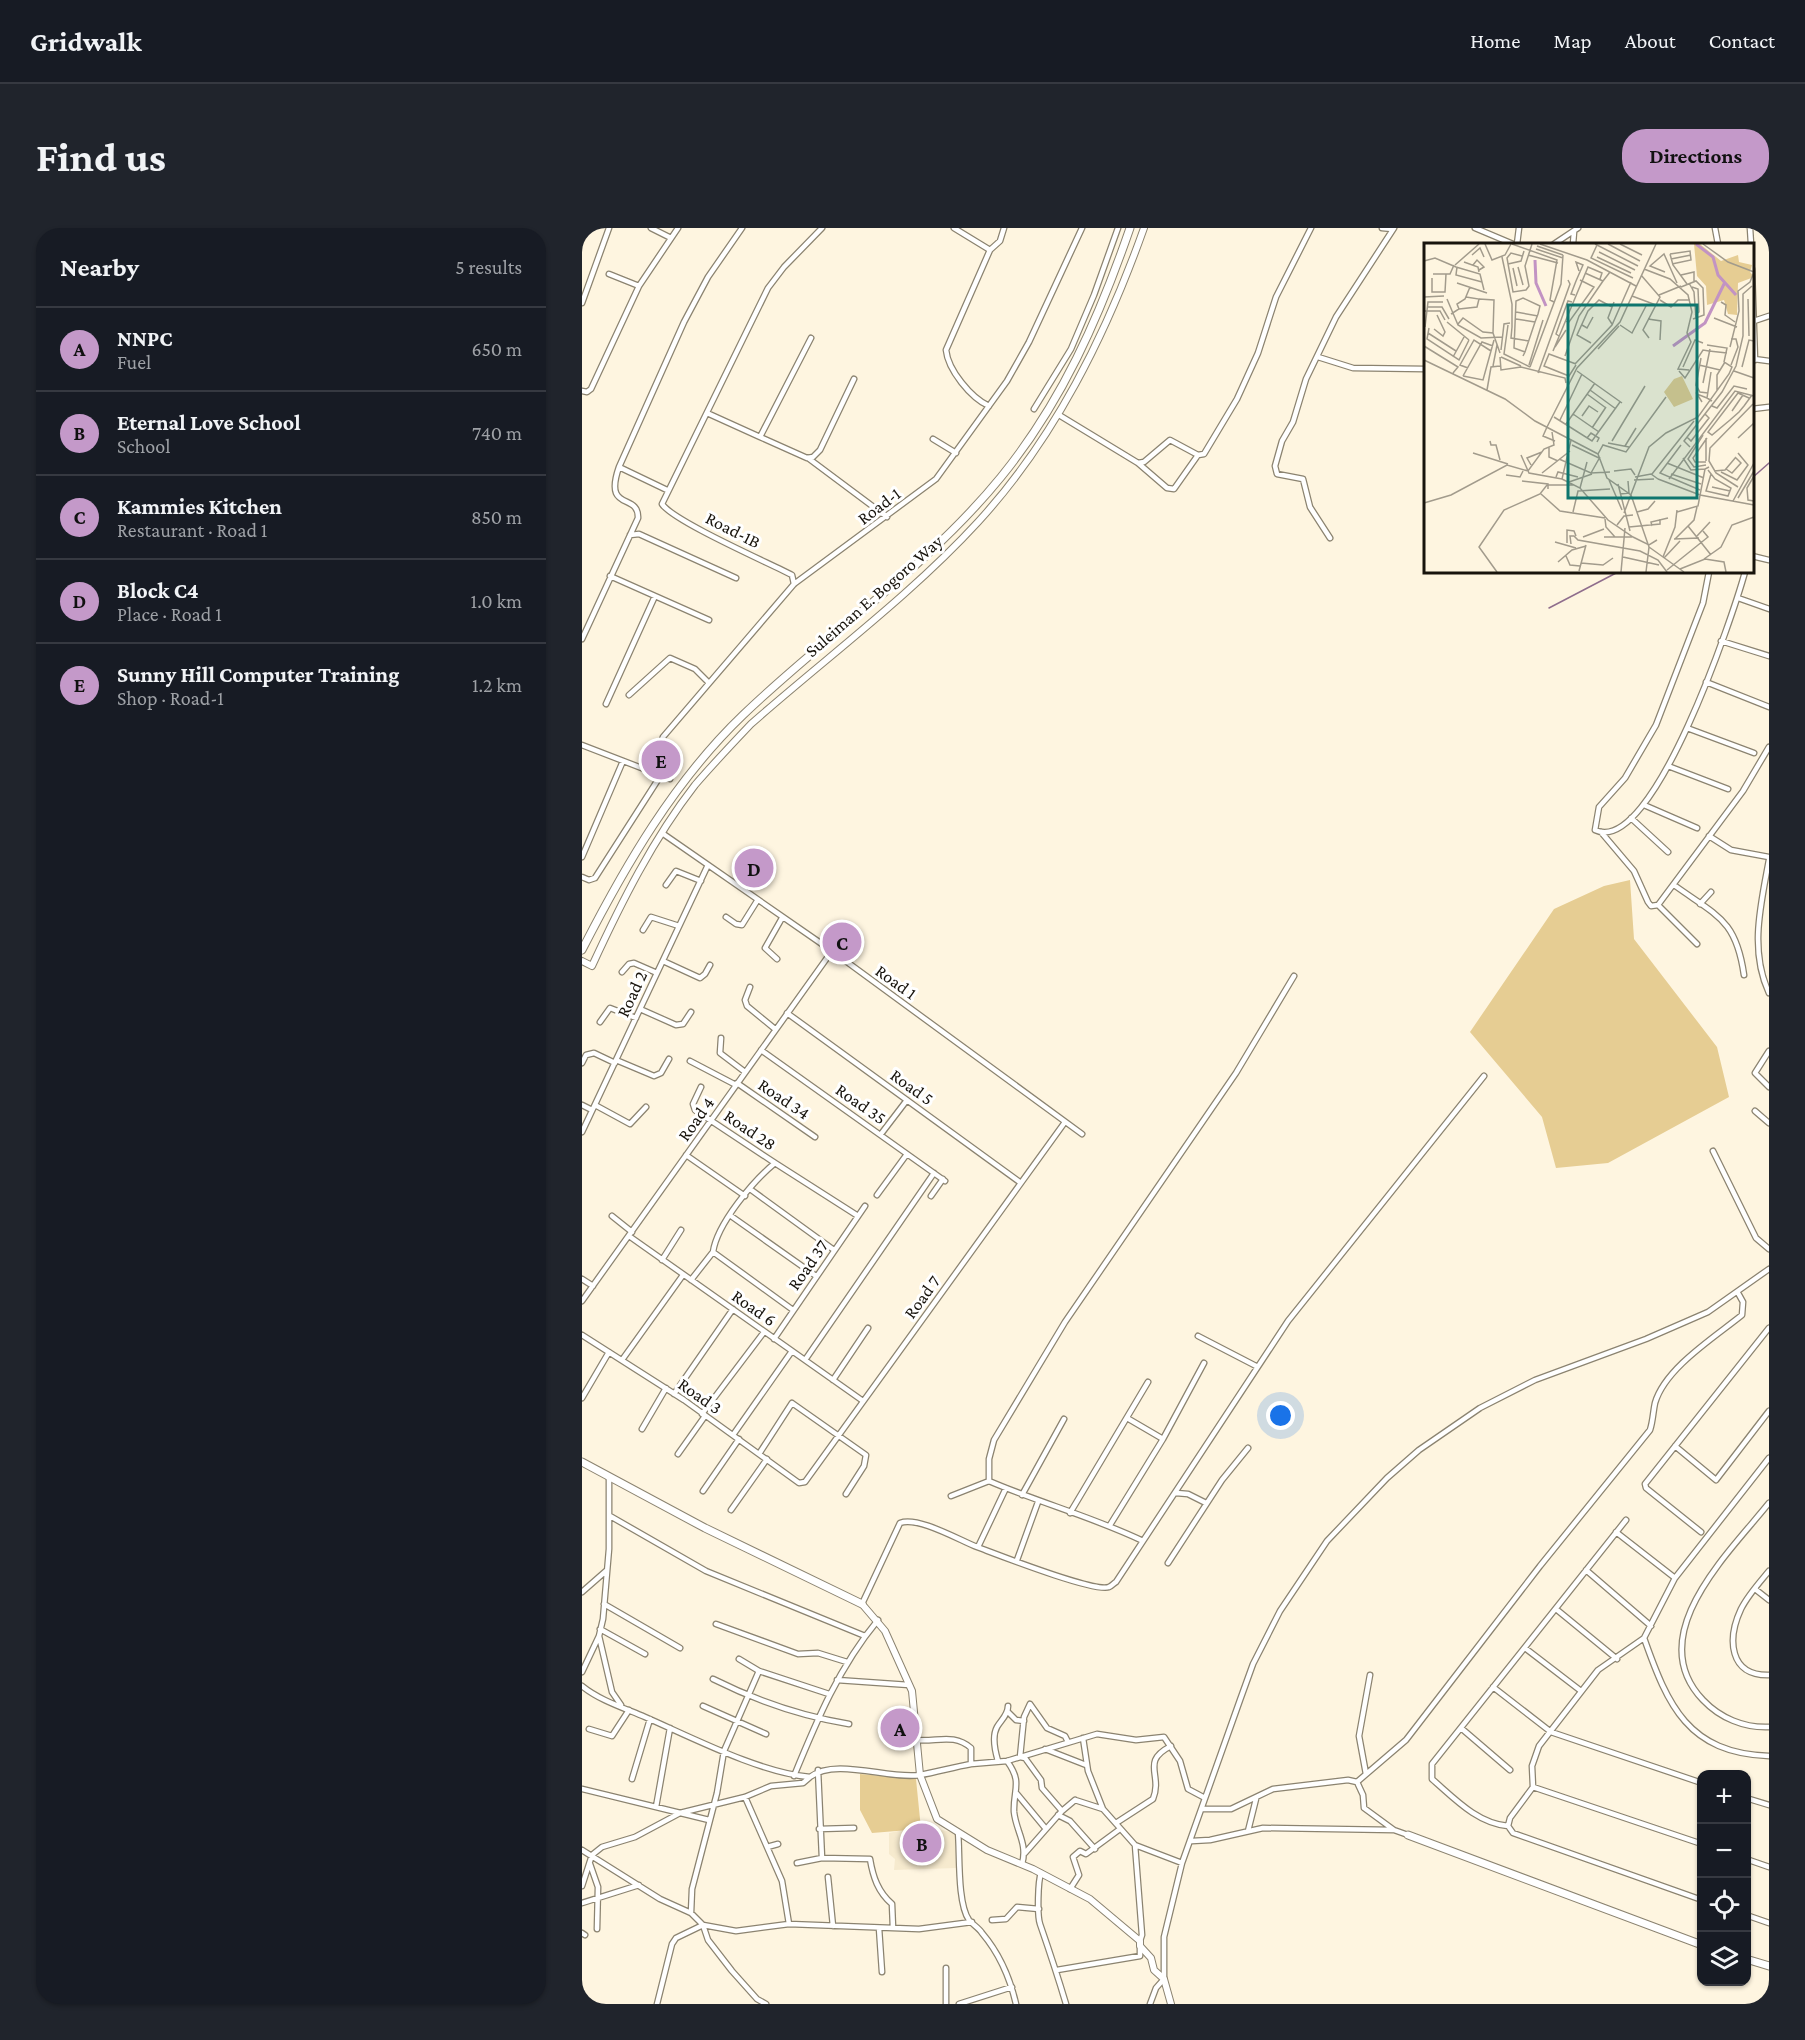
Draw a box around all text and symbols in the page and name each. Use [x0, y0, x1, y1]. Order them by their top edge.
text: Gridwalk [30, 26, 142, 57]
text: Home [1470, 29, 1520, 53]
text: Map [1553, 29, 1592, 53]
text: About [1625, 29, 1676, 53]
text: Contact [1709, 29, 1775, 53]
button: Directions [1622, 129, 1769, 183]
text: Find us [36, 133, 166, 180]
inset map [1424, 243, 1754, 573]
text: Nearby [60, 253, 139, 282]
text: 5 results [455, 256, 522, 278]
text: NNPC [117, 326, 173, 351]
text: A [74, 338, 85, 360]
text: 650 m [472, 338, 522, 360]
text: Fuel [117, 351, 151, 373]
text: Eternal Love School [117, 410, 301, 435]
text: B [74, 422, 85, 444]
text: 740 m [472, 422, 522, 444]
text: School [117, 435, 170, 457]
street label: Road-1 [854, 483, 905, 529]
text: Kammies Kitchen [117, 494, 282, 519]
text: C [73, 506, 86, 528]
text: 850 m [471, 506, 522, 528]
street label: Road-1B [702, 508, 764, 552]
text: Restaurant · Road 1 [117, 519, 267, 541]
street label: Suleiman E. Bogoro Way [801, 530, 947, 661]
text: Block C4 [117, 578, 199, 603]
text: D [73, 590, 86, 612]
text: 1.0 km [471, 590, 522, 612]
text: Place · Road 1 [117, 603, 222, 625]
text: Sunny Hill Computer Training [117, 662, 399, 687]
text: E [74, 674, 85, 696]
text: 1.2 km [472, 674, 522, 696]
text: Shop · Road-1 [117, 687, 224, 709]
pin: E [642, 738, 680, 782]
pin: D [734, 846, 774, 890]
pin: C [822, 920, 862, 964]
street label: Road 1 [872, 960, 920, 1004]
street label: Road 2 [613, 968, 651, 1020]
street label: Road 5 [887, 1065, 937, 1109]
street label: Road 34 [755, 1075, 813, 1123]
street label: Road 35 [832, 1079, 890, 1129]
street label: Road 4 [674, 1093, 718, 1145]
street label: Road 28 [720, 1105, 780, 1155]
street label: Road 37 [784, 1236, 832, 1294]
street label: Road 7 [900, 1272, 944, 1322]
street label: Road 6 [728, 1286, 780, 1330]
street label: Road 3 [674, 1374, 726, 1418]
your location [1266, 1401, 1295, 1430]
pin: A [880, 1706, 920, 1750]
map controls [1697, 1770, 1751, 1986]
button: + [1697, 1770, 1751, 1824]
pin: B [902, 1820, 942, 1866]
button: − [1697, 1824, 1751, 1878]
button: locate [1697, 1878, 1751, 1932]
button: layers [1697, 1932, 1751, 1986]

